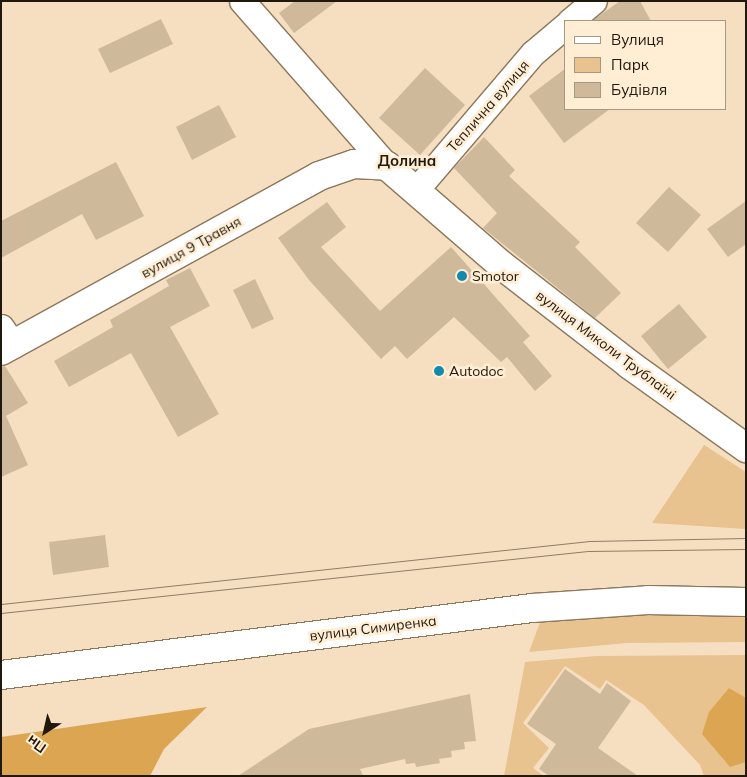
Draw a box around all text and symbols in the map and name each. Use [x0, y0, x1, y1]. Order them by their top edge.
legend [564, 20, 727, 110]
text: Вулиця [611, 30, 664, 49]
text: Парк [611, 55, 649, 74]
street label: Теплична вулиця [444, 57, 532, 155]
text: Будівля [611, 80, 667, 99]
district label: Долина [378, 152, 436, 170]
street label: вулиця 9 Травня [138, 213, 244, 281]
place label: Smotor [472, 268, 519, 284]
marker: Smotor [456, 270, 468, 282]
street label: вулиця Миколи Трублаїні [533, 287, 679, 403]
place label: Autodoc [449, 363, 504, 379]
marker: Autodoc [433, 365, 445, 377]
street label: вулиця Симиренка [309, 612, 437, 644]
north arrow [20, 707, 70, 757]
text: Пн [23, 731, 50, 757]

